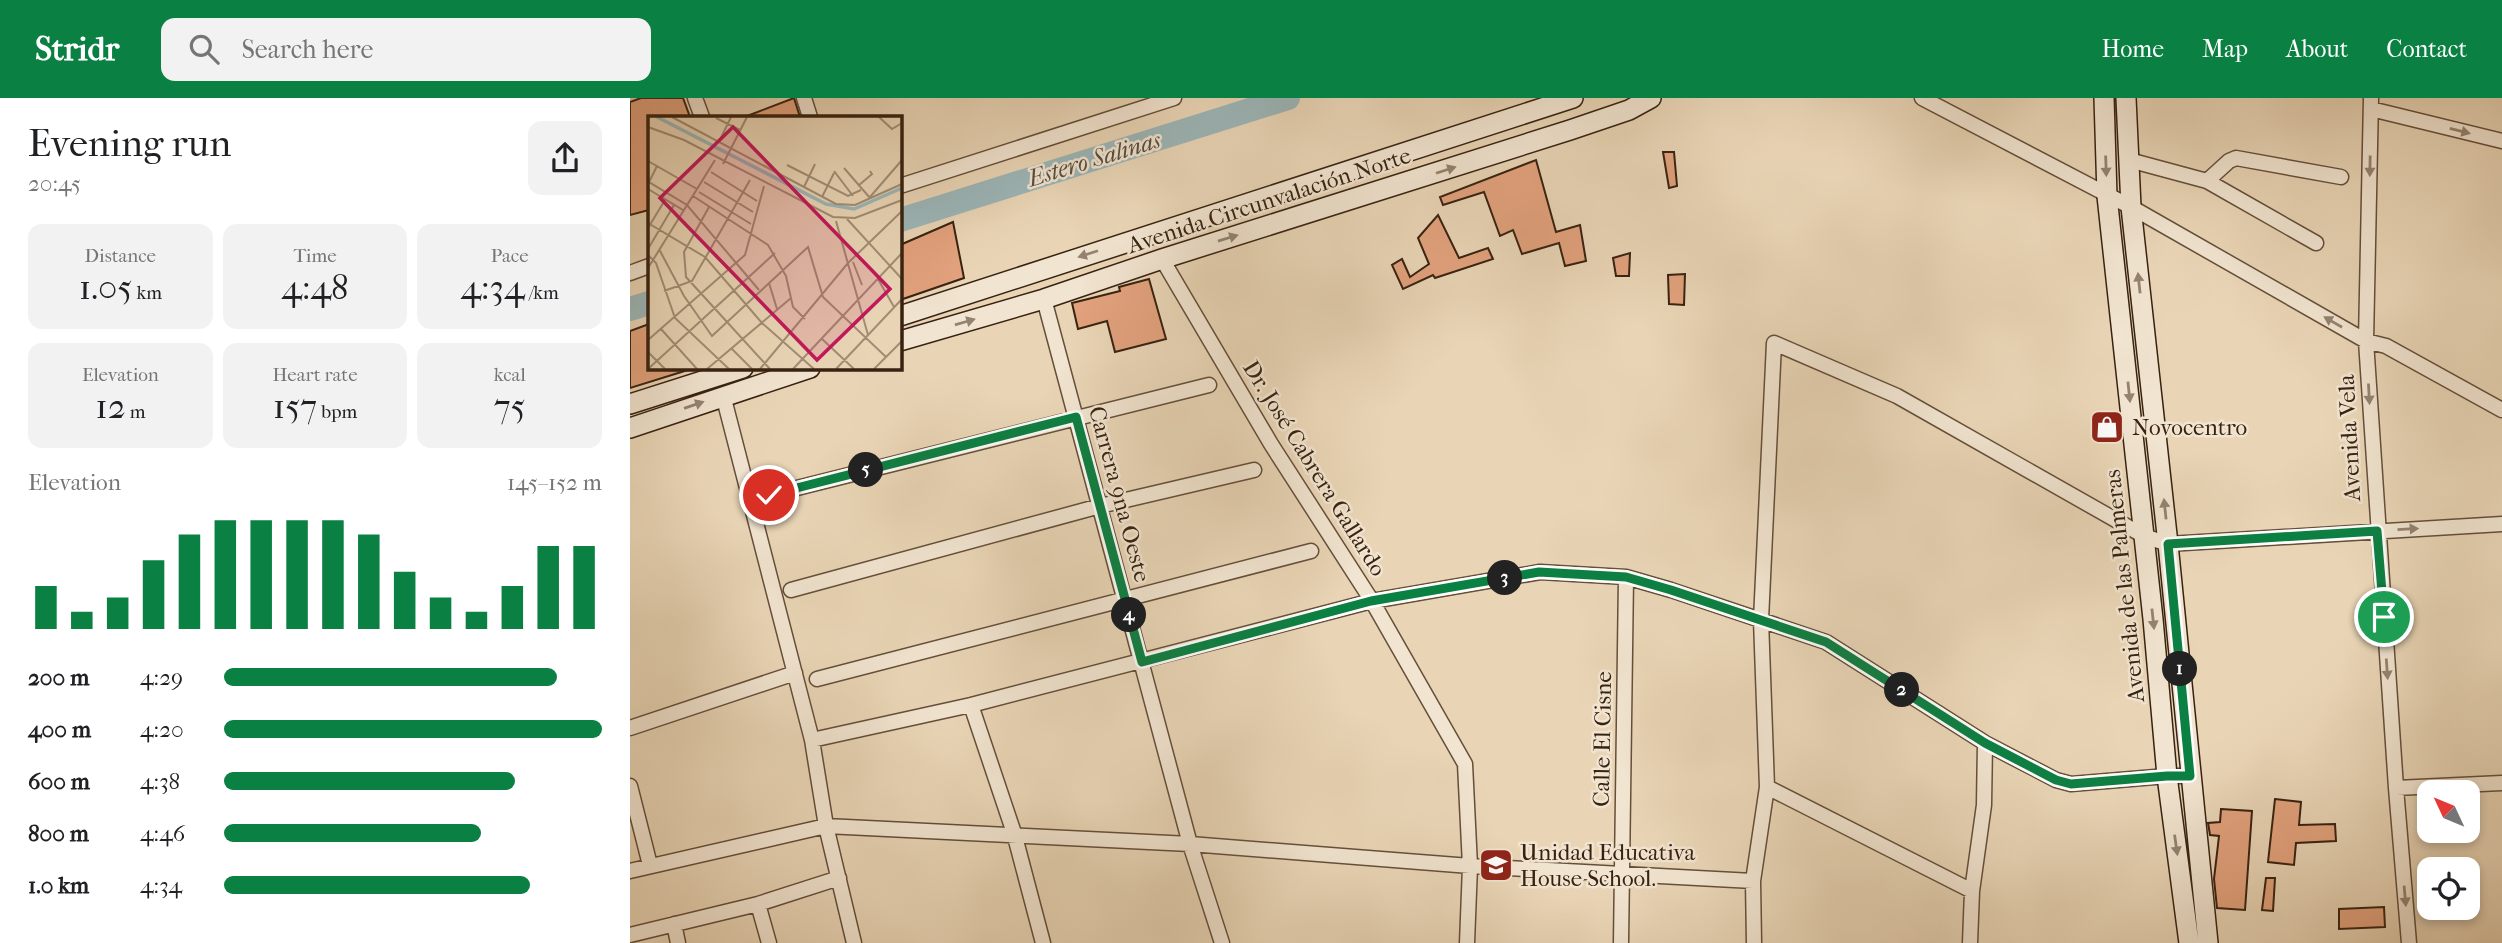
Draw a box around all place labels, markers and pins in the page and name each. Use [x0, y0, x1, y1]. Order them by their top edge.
shop icon: Novocentro [2088, 408, 2126, 446]
place label: Novocentro [2132, 414, 2247, 441]
pin: 5 [848, 452, 884, 488]
pin [739, 465, 799, 525]
pin: 3 [1488, 560, 1522, 596]
pin [2354, 587, 2414, 647]
pin: 4 [1112, 598, 1146, 632]
pin: 1 [2162, 652, 2198, 686]
pin: 2 [1884, 672, 1920, 708]
place label: Unidad Educativa House School. [1520, 839, 1696, 892]
school or university icon: Unidad Educativa House School. [1477, 846, 1515, 884]

